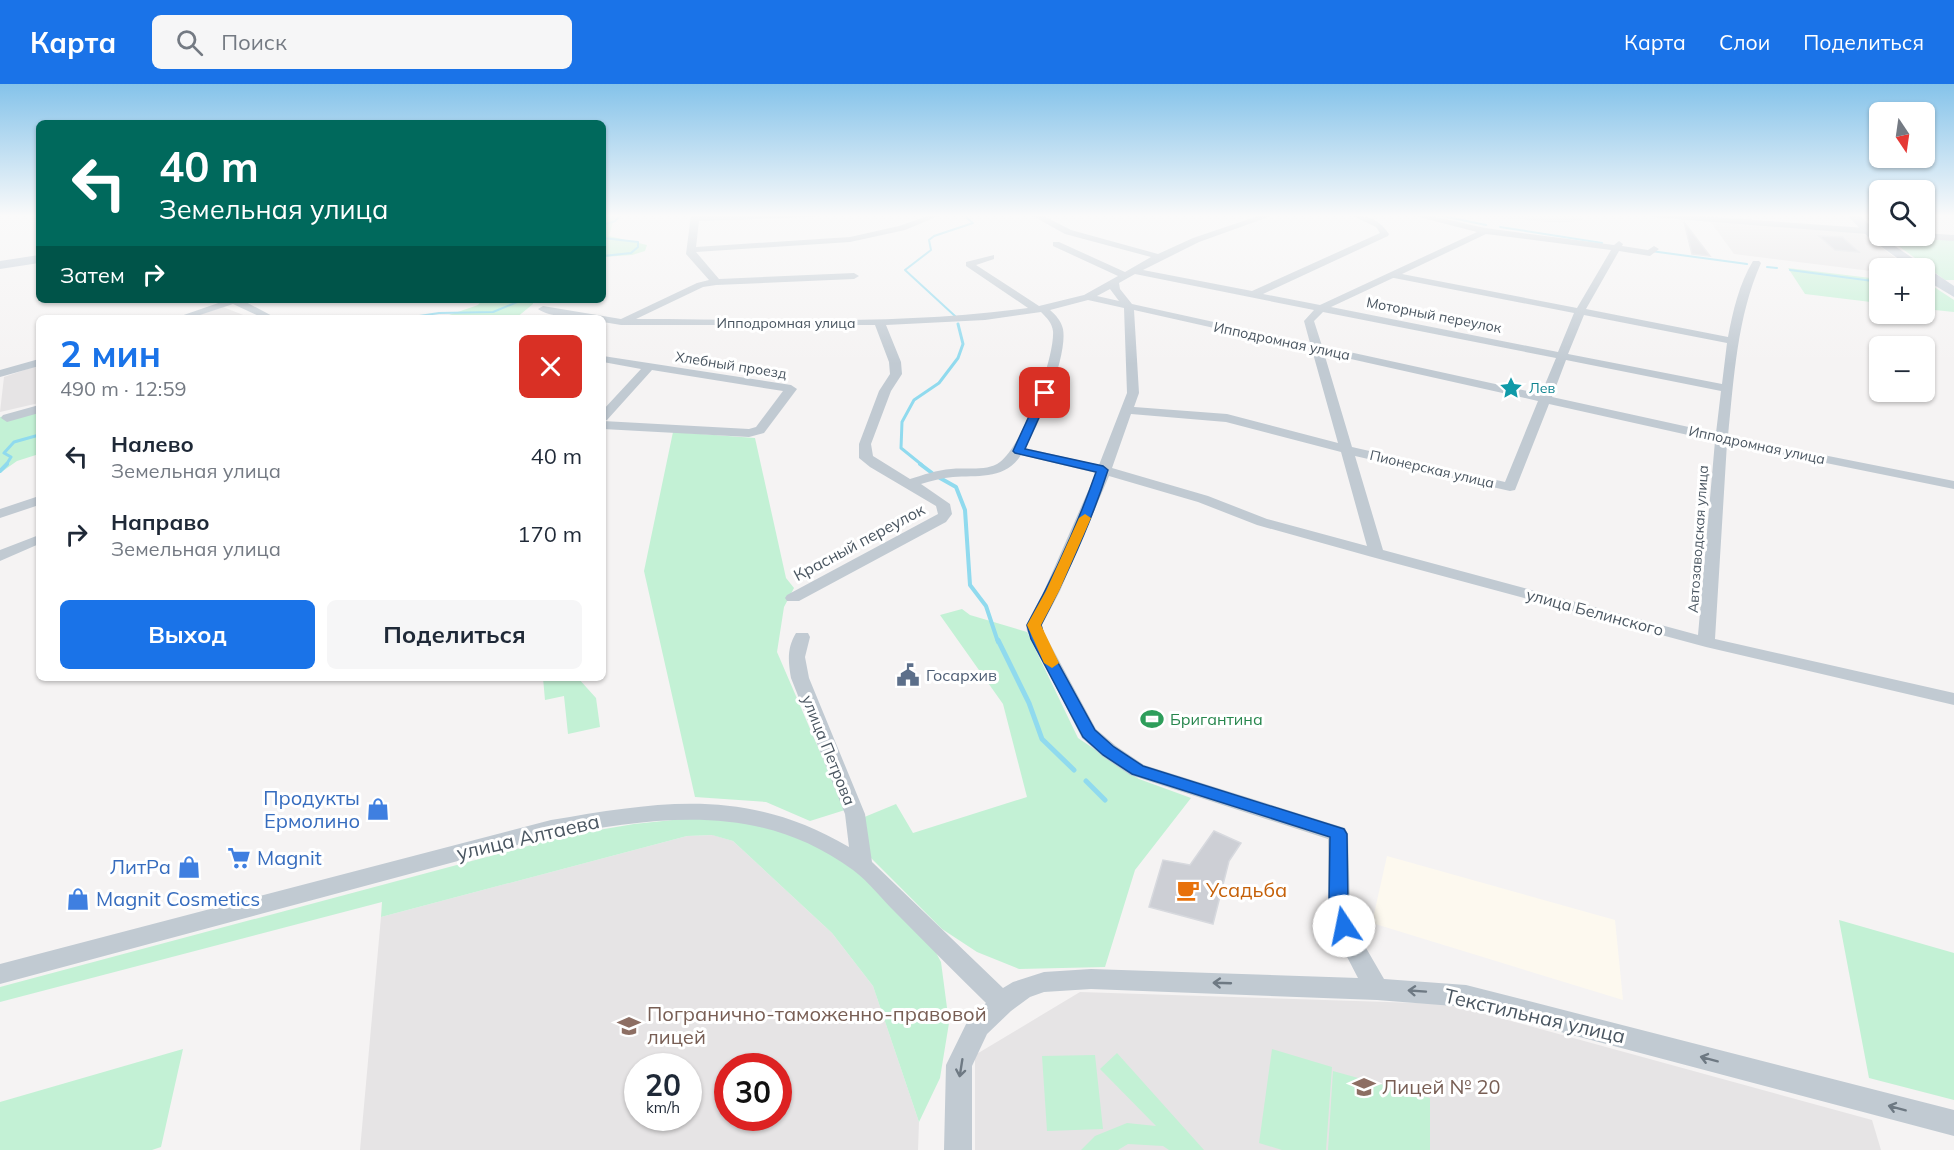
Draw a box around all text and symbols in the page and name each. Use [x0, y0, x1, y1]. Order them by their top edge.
search box [152, 15, 572, 69]
text: Карта [30, 25, 116, 60]
icon: search [173, 26, 206, 59]
text: Поиск [221, 28, 287, 56]
text: Карта [1624, 29, 1686, 55]
text: Слои [1719, 29, 1770, 55]
text: Поделиться [1803, 29, 1924, 55]
north arrow [1869, 102, 1935, 168]
map controls [1869, 102, 1935, 402]
text: 40 m [159, 140, 259, 193]
icon: left [60, 144, 138, 222]
button: search [1869, 180, 1935, 246]
text: Земельная улица [159, 192, 389, 226]
icon: right [137, 258, 170, 291]
button: + [1869, 258, 1935, 324]
text: Затем [60, 261, 125, 289]
street label: Моторный переулок [1365, 293, 1504, 337]
street label: Ипподромная улица [717, 314, 855, 332]
street label: Ипподромная улица [1212, 318, 1352, 364]
text: 2 мин [60, 331, 161, 376]
button: close [519, 335, 582, 398]
button: − [1869, 336, 1935, 402]
street label: Хлебный проезд [674, 347, 788, 383]
pin [1019, 367, 1070, 418]
place icon: Лев [1498, 375, 1524, 401]
text: 490 m · 12:59 [60, 376, 186, 401]
icon: arrive [1028, 376, 1061, 409]
place label: Лев [1529, 379, 1555, 397]
street label: Ипподромная улица [1687, 422, 1827, 468]
text: Налево [111, 430, 194, 458]
icon: left [60, 440, 93, 473]
text: 40 m [531, 442, 582, 470]
street label: Пионерская улица [1368, 446, 1496, 492]
text: Земельная улица [111, 458, 281, 483]
street label: Автозаводская улица [1684, 464, 1712, 614]
street label: Красный переулок [790, 499, 928, 585]
text: Направо [111, 508, 209, 536]
icon: right [60, 518, 93, 551]
text: 170 m [517, 520, 582, 548]
text: Земельная улица [111, 536, 281, 561]
street label: улица Белинского [1524, 584, 1666, 640]
button: Выход [60, 600, 315, 669]
button: Поделиться [327, 600, 582, 669]
public building icon: Госархив [895, 662, 921, 688]
place label: Госархив [926, 665, 997, 685]
street label: улица Петрова [798, 692, 860, 808]
sports icon: Бригантина [1139, 706, 1165, 732]
place label: Бригантина [1170, 709, 1263, 729]
place label: Продукты Ермолино [263, 785, 360, 833]
shop icon: Продукты Ермолино [365, 796, 391, 822]
street label: улица Алтаева [454, 808, 602, 865]
supermarket icon: Magnit [226, 845, 252, 871]
place label: Magnit [257, 845, 322, 870]
place label: ЛитРа [110, 854, 171, 879]
shop icon: ЛитРа [176, 854, 202, 880]
cafe icon: Усадьба [1175, 877, 1201, 903]
place label: Усадьба [1205, 877, 1287, 902]
shop icon: Magnit Cosmetics [65, 886, 91, 912]
place label: Magnit Cosmetics [96, 886, 260, 911]
position arrow [1312, 894, 1376, 958]
one-way arrow [1213, 978, 1233, 989]
street label: Текстильная улица [1442, 983, 1628, 1048]
one-way arrow [1408, 985, 1428, 996]
place label: Погранично-таможенно-правовой лицей [647, 1001, 987, 1049]
school or university icon: Погранично-таможенно-правовой лицей [616, 1013, 642, 1039]
one-way arrow [1700, 1052, 1719, 1064]
speed limit sign: 30 [714, 1053, 792, 1131]
one-way arrow [955, 1058, 966, 1077]
text: 20 [645, 1066, 681, 1104]
school or university icon: Лицей № 20 [1351, 1074, 1377, 1100]
place label: Лицей № 20 [1382, 1074, 1501, 1099]
text: km/h [646, 1098, 680, 1117]
one-way arrow [1888, 1102, 1907, 1114]

